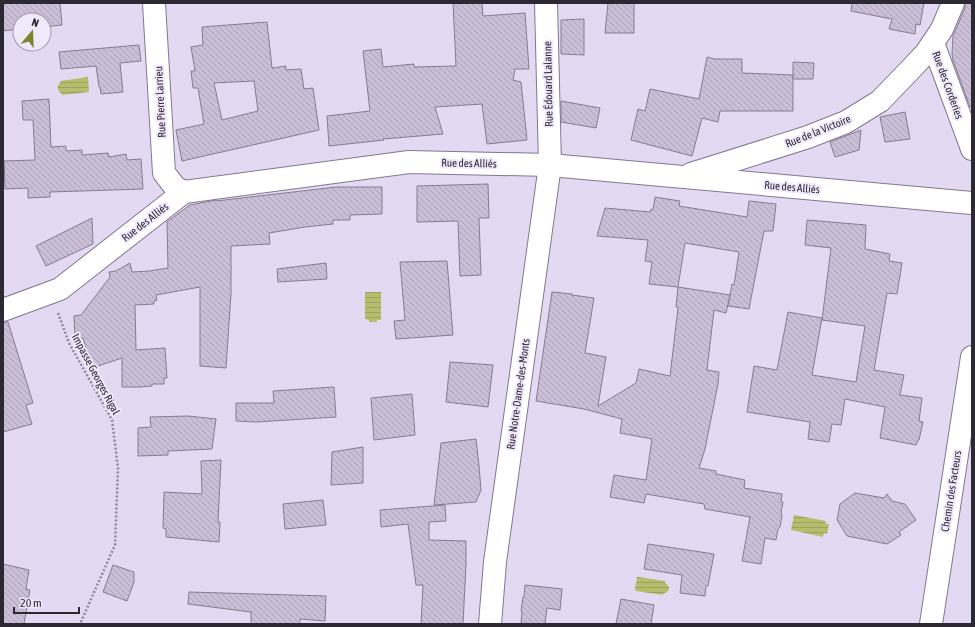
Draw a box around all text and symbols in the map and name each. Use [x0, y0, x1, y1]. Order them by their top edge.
north arrow [12, 12, 52, 52]
text: N [30, 16, 40, 29]
street label: Rue Édouard Lalanne [541, 41, 555, 127]
street label: Rue des Corderies [930, 50, 966, 121]
street label: Rue Pierre Larrieu [152, 66, 168, 138]
street label: Rue de la Victoire [784, 112, 852, 150]
street label: Rue des Alliés [441, 157, 497, 169]
street label: Rue des Alliés [764, 179, 820, 195]
street label: Rue des Alliés [119, 200, 171, 244]
street label: Impasse Georges Rigal [70, 332, 122, 416]
street label: Rue Notre-Dame-des-Monts [504, 338, 532, 450]
street label: Chemin des Facteurs [939, 449, 963, 532]
scale bar [14, 589, 79, 615]
text: 20 m [20, 596, 42, 610]

